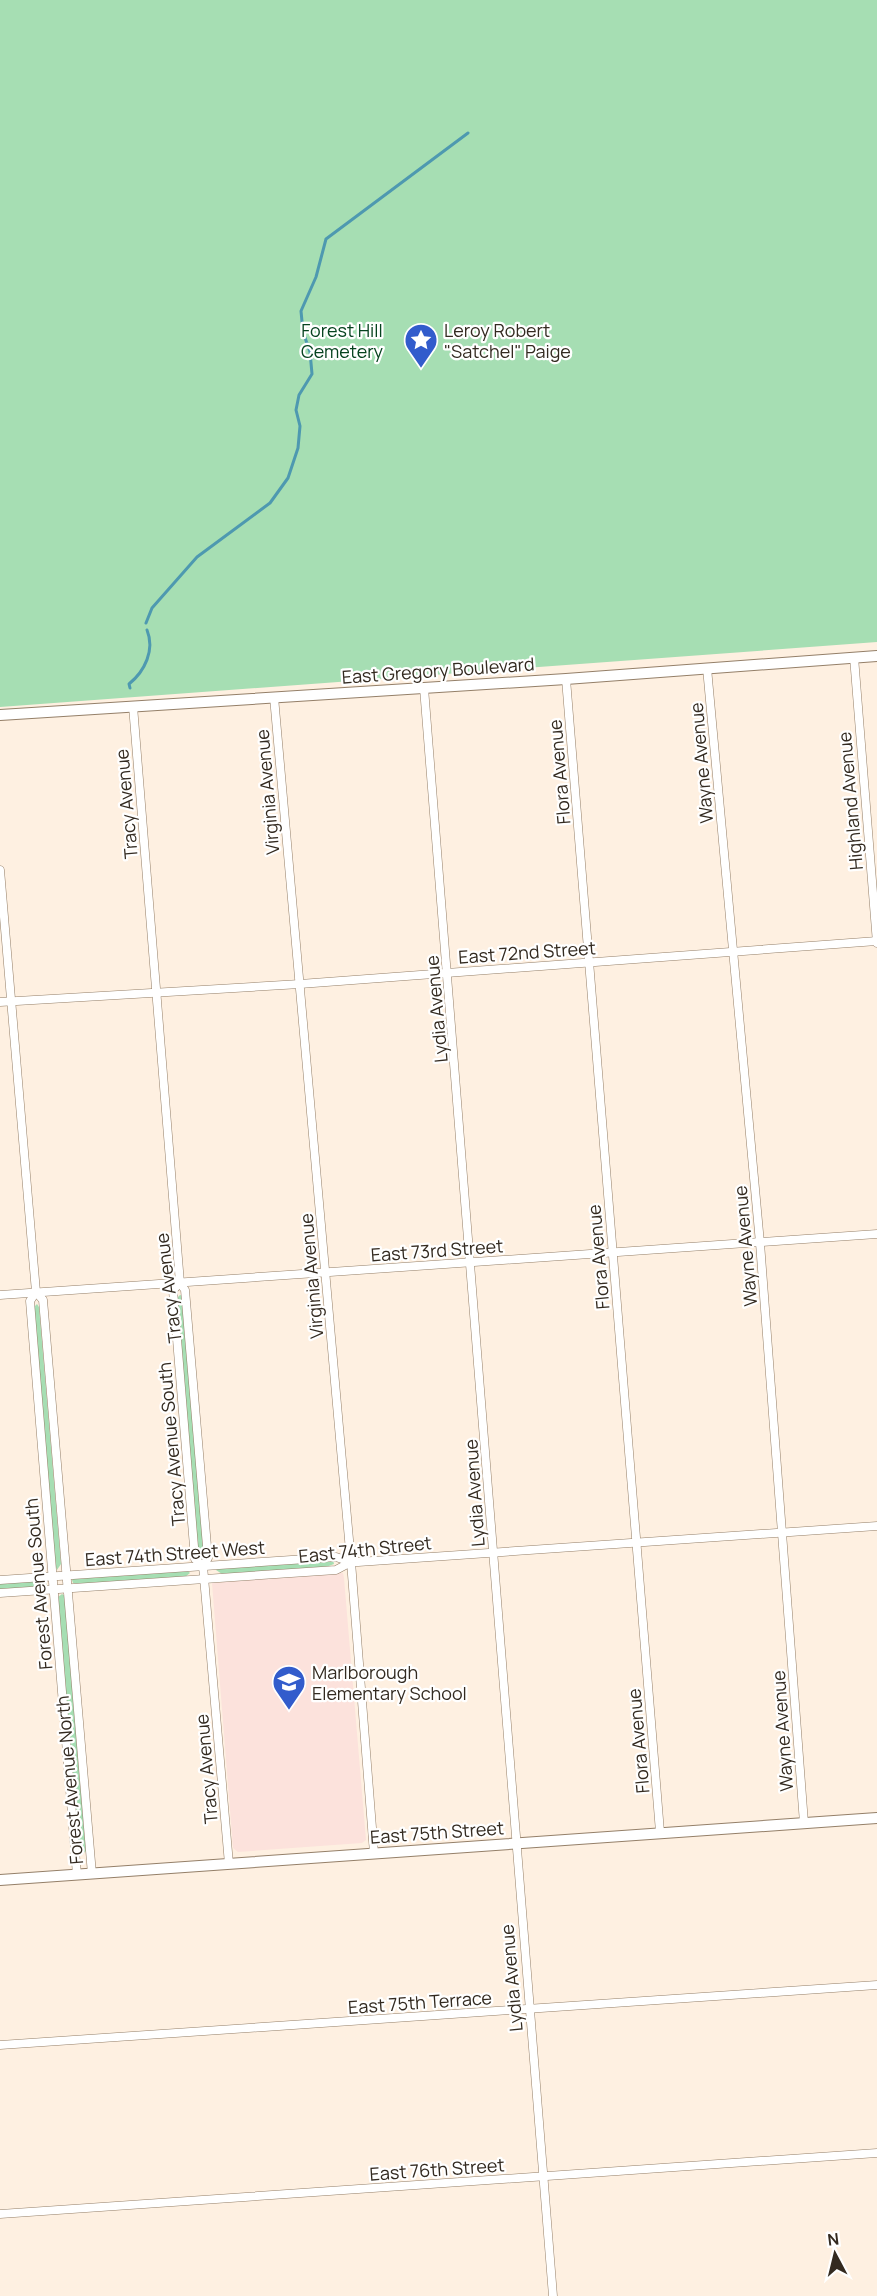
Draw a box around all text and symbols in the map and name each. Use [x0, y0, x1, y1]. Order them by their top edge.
park label: Forest Hill Cemetery [301, 318, 384, 363]
place label: Leroy Robert "Satchel" Paige [444, 318, 571, 363]
place icon: Leroy Robert "Satchel" Paige [403, 322, 439, 369]
street label: East Gregory Boulevard [341, 651, 535, 689]
street label: Wayne Avenue [684, 701, 718, 825]
street label: Flora Avenue [542, 719, 576, 825]
street label: Virginia Avenue [250, 728, 284, 856]
street label: Highland Avenue [832, 731, 868, 871]
street label: Tracy Avenue [109, 748, 143, 860]
street label: East 72nd Street [458, 935, 596, 969]
street label: Lydia Avenue [419, 954, 453, 1064]
street label: Wayne Avenue [728, 1184, 762, 1308]
street label: Flora Avenue [581, 1204, 615, 1310]
street label: Virginia Avenue [294, 1212, 328, 1340]
street label: Tracy Avenue [149, 1232, 187, 1344]
street label: East 73rd Street [370, 1233, 504, 1267]
street label: Tracy Avenue South [152, 1361, 190, 1527]
street label: Lydia Avenue [458, 1439, 490, 1547]
street label: Forest Avenue South [19, 1497, 57, 1671]
street label: East 74th Street [297, 1530, 433, 1568]
street label: East 74th Street West [84, 1535, 266, 1571]
place label: Marlborough Elementary School [312, 1660, 467, 1705]
school or university icon: Marlborough Elementary School [271, 1664, 307, 1711]
street label: Wayne Avenue [766, 1670, 798, 1792]
street label: Flora Avenue [621, 1688, 655, 1794]
street label: Forest Avenue North [50, 1695, 88, 1865]
street label: Tracy Avenue [189, 1713, 223, 1825]
street label: East 75th Street [369, 1815, 505, 1849]
street label: Lydia Avenue [494, 1923, 528, 2033]
street label: East 75th Terrace [347, 1985, 493, 2019]
street label: East 76th Street [369, 2152, 505, 2186]
north arrow [805, 2224, 865, 2284]
text: N [826, 2227, 840, 2251]

